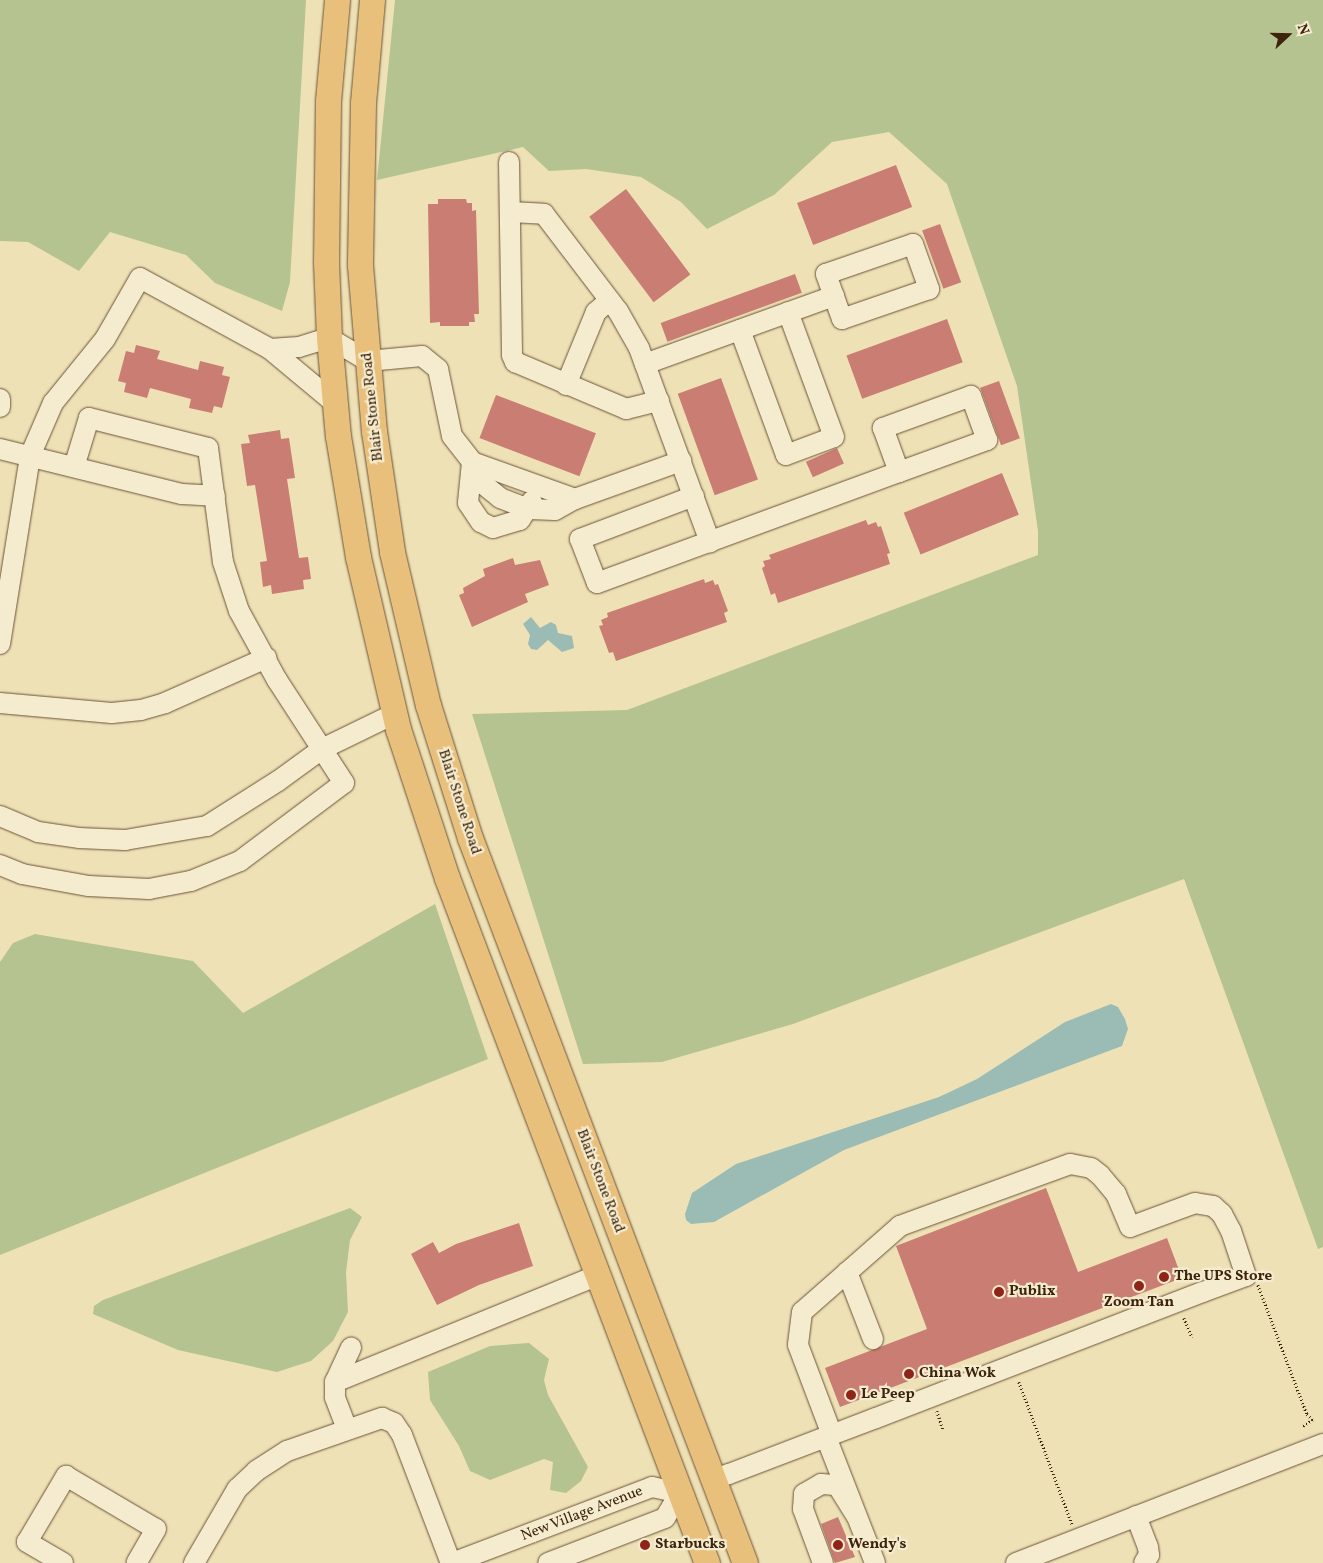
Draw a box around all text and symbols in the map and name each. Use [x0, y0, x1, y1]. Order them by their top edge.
north arrow [1263, 10, 1313, 60]
text: N [1292, 21, 1313, 38]
street label: Blair Stone Road [358, 352, 388, 462]
street label: Blair Stone Road [434, 747, 484, 857]
street label: Blair Stone Road [572, 1127, 628, 1235]
place label: The UPS Store [1174, 1268, 1272, 1286]
marker: The UPS Store [1158, 1271, 1170, 1283]
marker: Zoom Tan [1133, 1280, 1145, 1292]
place label: Publix [1009, 1283, 1056, 1301]
marker: Publix [993, 1286, 1005, 1298]
place label: Zoom Tan [1104, 1294, 1174, 1312]
place label: China Wok [919, 1365, 996, 1383]
marker: China Wok [903, 1368, 915, 1380]
place label: Le Peep [861, 1386, 915, 1404]
marker: Le Peep [845, 1389, 857, 1401]
street label: New Village Avenue [518, 1482, 646, 1546]
place label: Starbucks [655, 1536, 725, 1554]
place label: Wendy's [848, 1536, 906, 1554]
marker: Starbucks [639, 1539, 651, 1551]
marker: Wendy's [832, 1539, 844, 1551]

